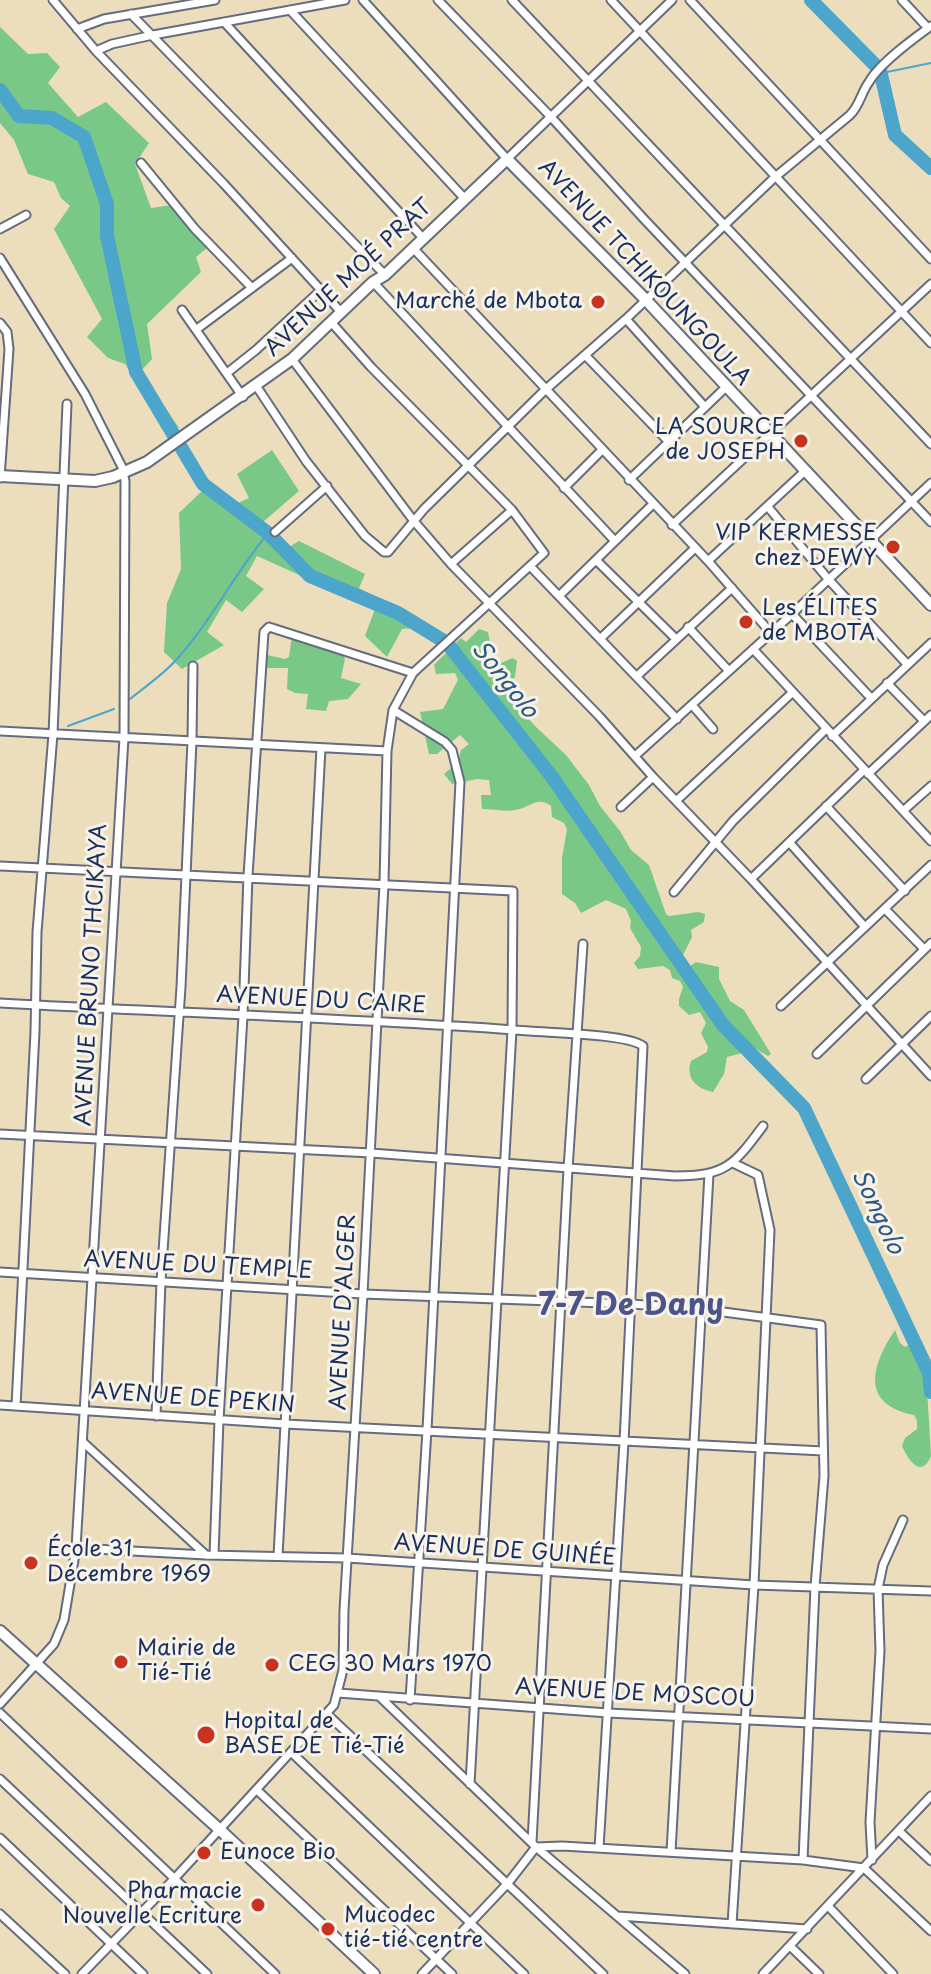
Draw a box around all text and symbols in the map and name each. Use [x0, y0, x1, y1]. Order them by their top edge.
street label: AVENUE TCHIKOUNGOULA [532, 155, 756, 391]
street label: AVENUE MOÉ PRAT [260, 194, 438, 362]
place label: Marché de Mbota [395, 289, 582, 315]
marker: Marché de Mbota [589, 293, 607, 311]
place label: LA SOURCE de JOSEPH [655, 415, 785, 466]
marker: LA SOURCE de JOSEPH [792, 432, 810, 450]
place label: VIP KERMESSE chez DEWY [715, 521, 877, 572]
marker: VIP KERMESSE chez DEWY [884, 538, 902, 556]
place label: Les ÉLITES de MBOTA [762, 596, 878, 648]
marker: Les ÉLITES de MBOTA [737, 613, 755, 631]
water label: Songolo [465, 635, 543, 725]
street label: AVENUE BRUNO THCIKAYA [71, 823, 113, 1127]
street label: AVENUE DU CAIRE [216, 982, 426, 1020]
water label: Songolo [845, 1165, 909, 1259]
street label: AVENUE D'ALGER [326, 1213, 362, 1411]
street label: AVENUE DU TEMPLE [83, 1247, 313, 1285]
district label: 7-7 De Dany [538, 1289, 724, 1325]
street label: AVENUE DE PEKIN [90, 1379, 296, 1419]
street label: AVENUE DE GUINÉE [393, 1530, 617, 1572]
place label: École 31 Décembre 1969 [47, 1537, 211, 1588]
marker: École 31 Décembre 1969 [22, 1554, 40, 1572]
place label: Mairie de Tié-Tié [137, 1636, 236, 1688]
place label: CEG 30 Mars 1970 [288, 1652, 492, 1678]
marker: Mairie de Tié-Tié [112, 1653, 130, 1671]
marker: CEG 30 Mars 1970 [263, 1656, 281, 1674]
street label: AVENUE DE MOSCOU [514, 1675, 756, 1713]
place label: Hopital de BASE DE Tié-Tié [224, 1709, 405, 1760]
marker: Hopital de BASE DE Tié-Tié [195, 1724, 217, 1746]
place label: Eunoce Bio [220, 1840, 336, 1866]
marker: Eunoce Bio [195, 1844, 213, 1862]
place label: Pharmacie Nouvelle Ecriture [62, 1879, 242, 1930]
marker: Pharmacie Nouvelle Ecriture [249, 1896, 267, 1914]
place label: Mucodec tié-tié centre [344, 1903, 483, 1954]
marker: Mucodec tié-tié centre [319, 1920, 337, 1938]

